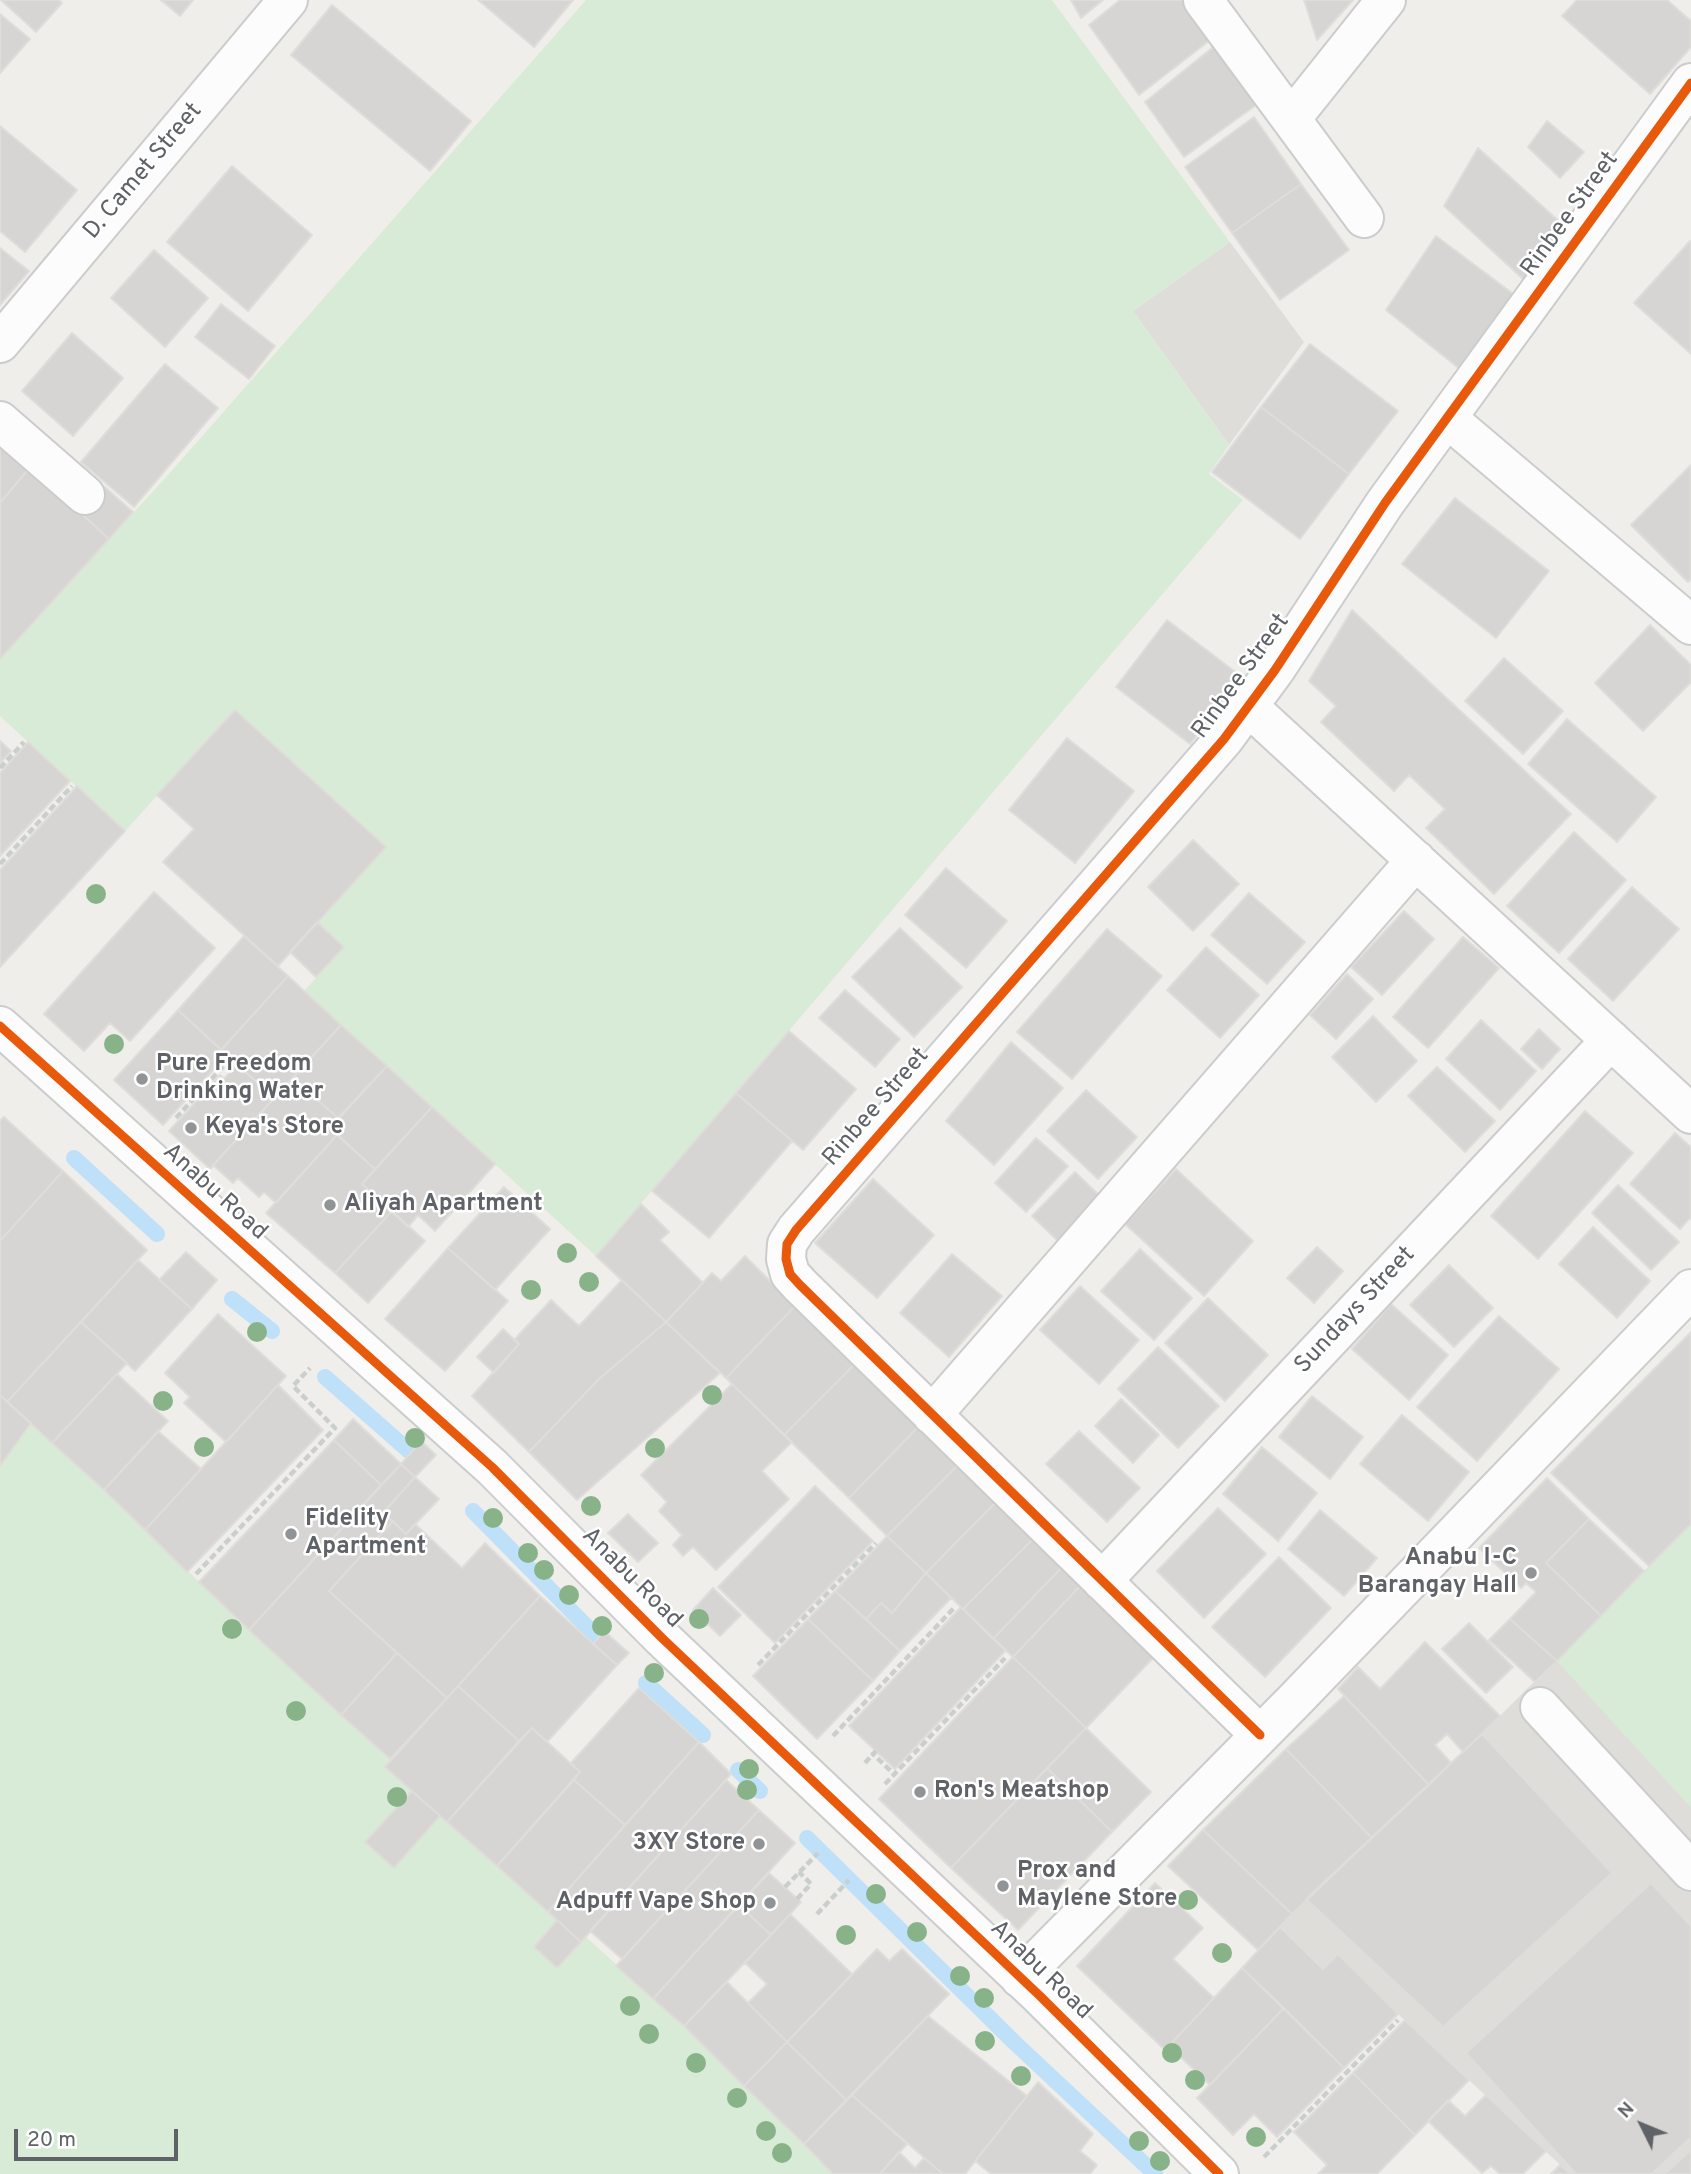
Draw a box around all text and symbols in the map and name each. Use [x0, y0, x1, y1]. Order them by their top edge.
street label: D. Camet Street [79, 98, 209, 246]
street label: Rinbee Street [1516, 147, 1626, 283]
street label: Rinbee Street [1187, 609, 1297, 745]
street label: Rinbee Street [818, 1043, 936, 1173]
place label: Pure Freedom Drinking Water [156, 1051, 323, 1107]
marker: Pure Freedom Drinking Water [134, 1071, 150, 1087]
place label: Keya's Store [205, 1114, 344, 1142]
marker: Keya's Store [183, 1120, 199, 1136]
street label: Anabu Road [156, 1139, 272, 1247]
place label: Aliyah Apartment [344, 1191, 543, 1219]
marker: Aliyah Apartment [322, 1197, 338, 1213]
street label: Sundays Street [1290, 1242, 1422, 1380]
place label: Fidelity Apartment [305, 1506, 426, 1562]
street label: Anabu Road [575, 1523, 687, 1635]
marker: Fidelity Apartment [283, 1526, 299, 1542]
place label: Anabu I-C Barangay Hall [1358, 1545, 1517, 1601]
marker: Anabu I-C Barangay Hall [1523, 1565, 1539, 1581]
place label: Ron's Meatshop [934, 1778, 1109, 1806]
marker: Ron's Meatshop [912, 1784, 928, 1800]
place label: 3XY Store [632, 1830, 745, 1858]
marker: 3XY Store [751, 1836, 767, 1852]
place label: Prox and Maylene Store [1017, 1858, 1177, 1914]
marker: Prox and Maylene Store [995, 1878, 1011, 1894]
place label: Adpuff Vape Shop [556, 1889, 756, 1917]
marker: Adpuff Vape Shop [762, 1895, 778, 1911]
street label: Anabu Road [983, 1915, 1097, 2027]
north arrow [1607, 2090, 1677, 2160]
text: N [1613, 2098, 1640, 2124]
scale bar [18, 2114, 182, 2158]
text: 20 m [27, 2127, 76, 2154]

